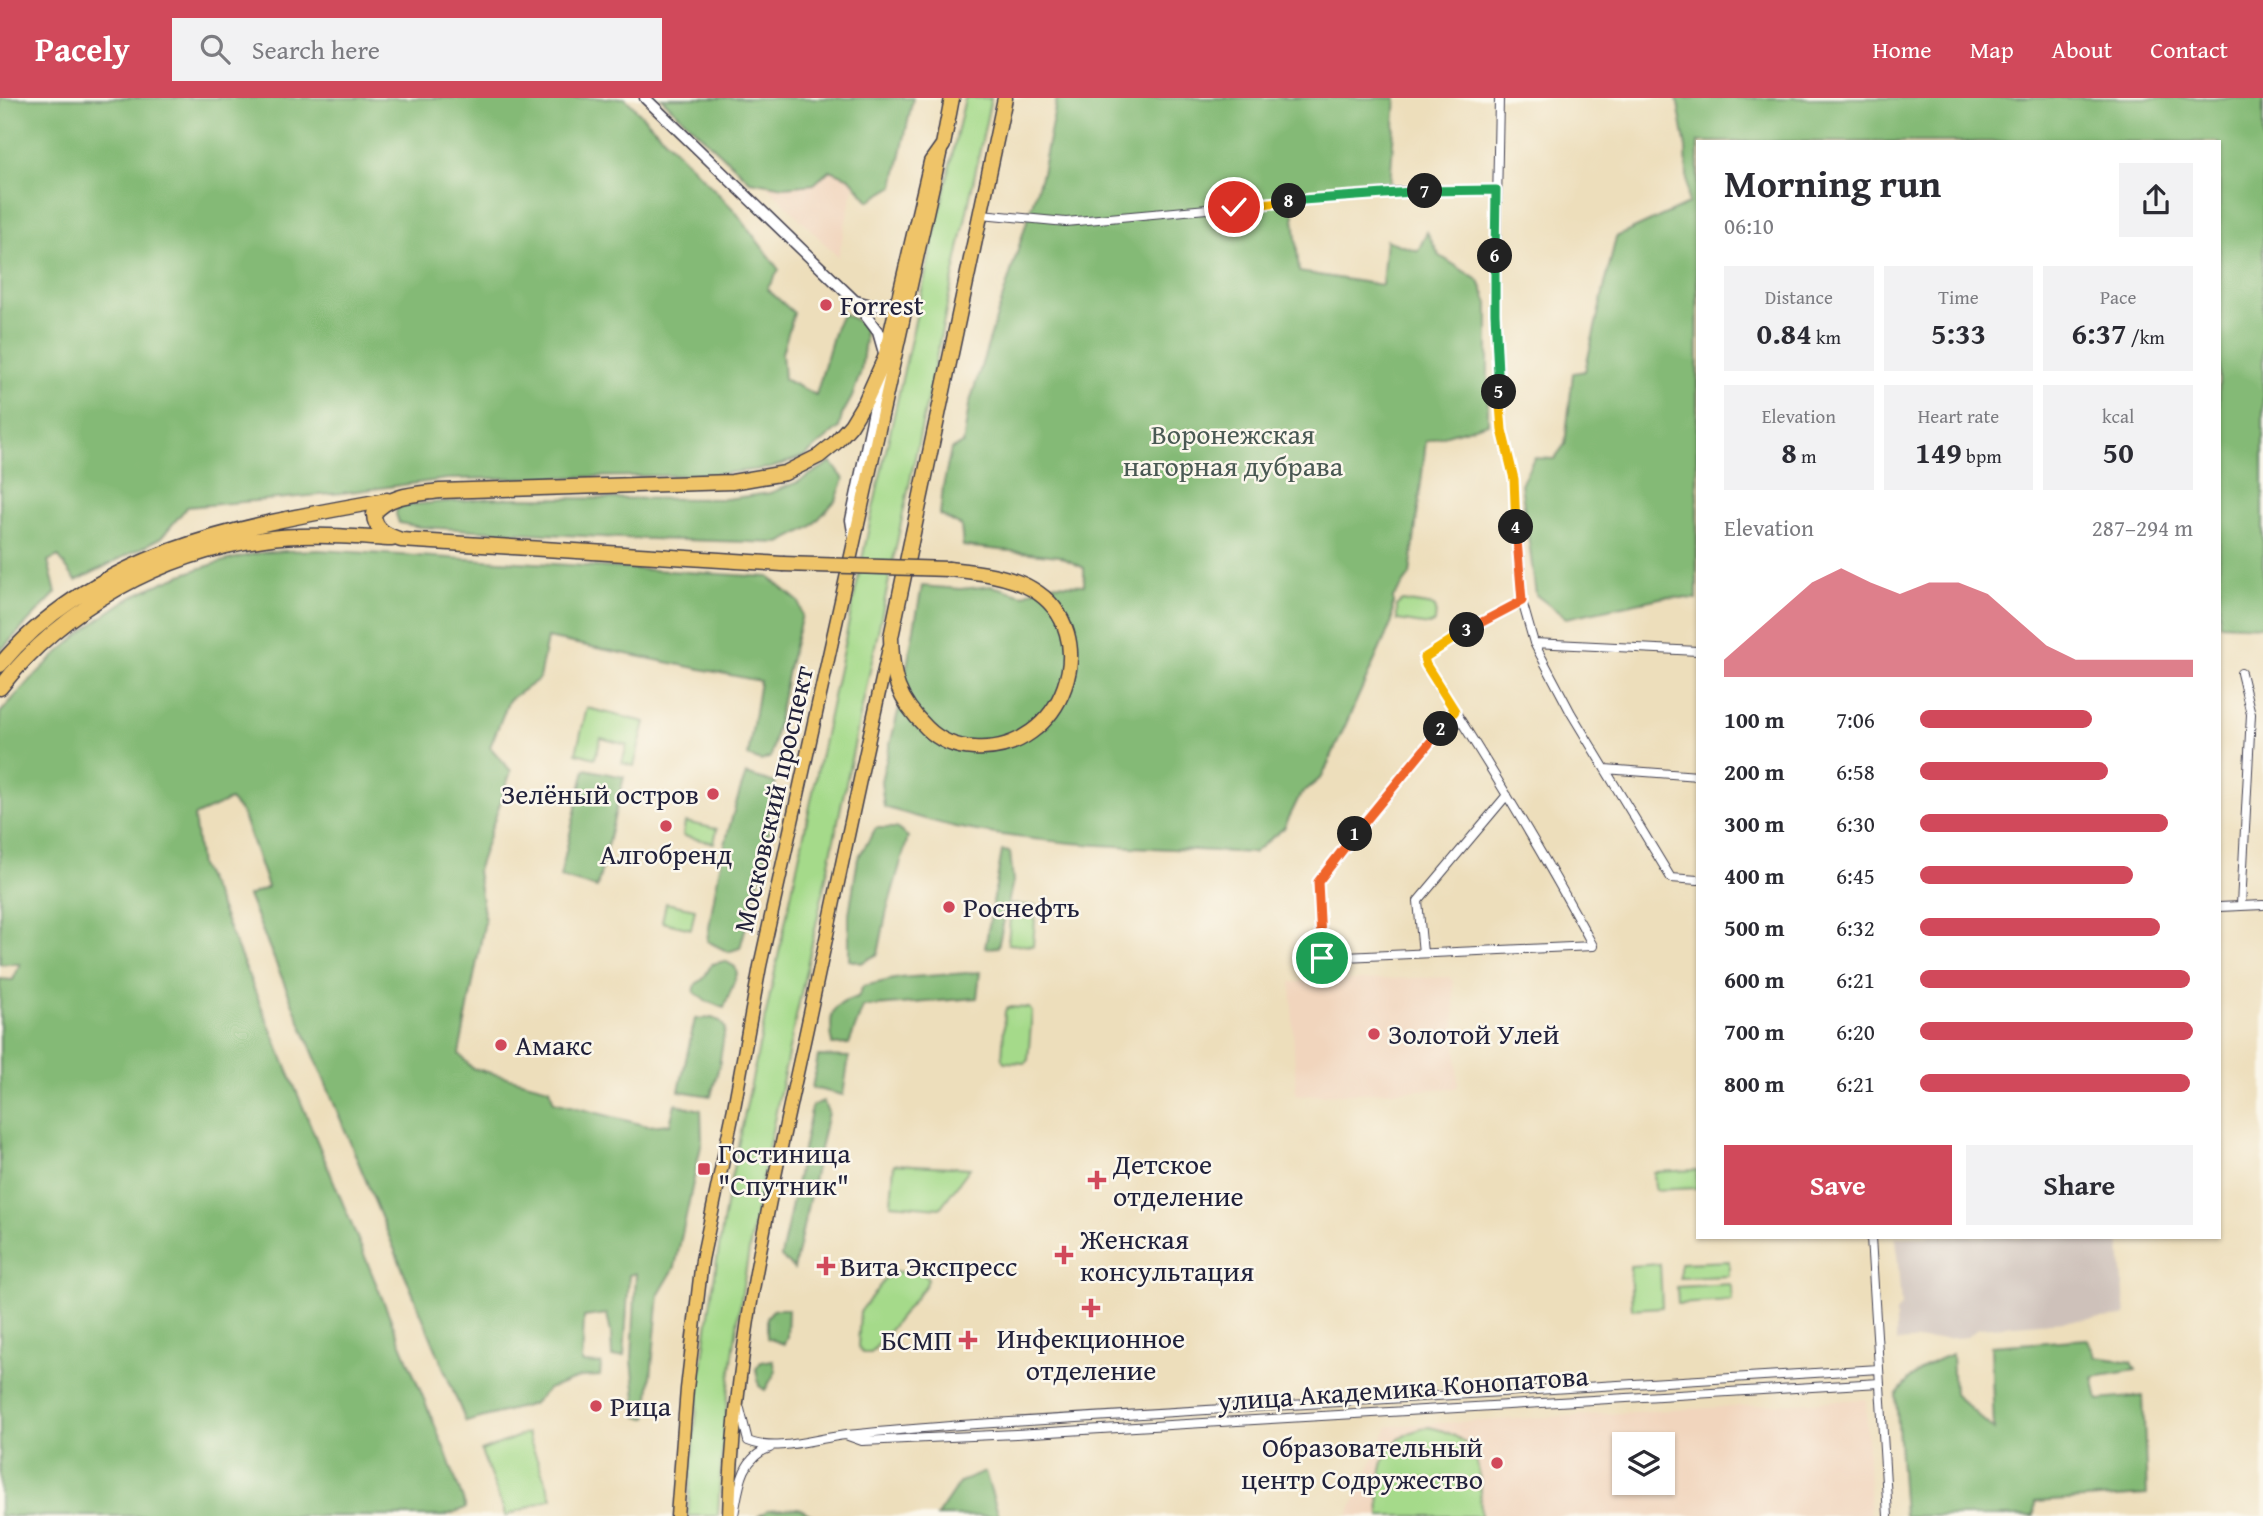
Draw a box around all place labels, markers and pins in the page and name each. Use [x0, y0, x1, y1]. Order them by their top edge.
pin: 7 [1408, 174, 1442, 208]
pin [1204, 177, 1264, 237]
pin: 8 [1272, 184, 1306, 218]
pin: 6 [1478, 238, 1512, 274]
place label: Forrest [840, 284, 924, 325]
marker: Forrest [818, 297, 834, 313]
pin: 5 [1482, 374, 1516, 410]
pin: 4 [1498, 510, 1534, 544]
pin: 3 [1450, 612, 1484, 648]
pin: 2 [1424, 712, 1458, 746]
place label: Зелёный остров [501, 773, 699, 814]
marker: Зелёный остров [705, 786, 721, 802]
pin: 1 [1338, 816, 1372, 852]
marker: Алгобренд [658, 818, 674, 834]
place label: Алгобренд [600, 833, 732, 874]
place label: Роснефть [963, 886, 1080, 927]
marker: Роснефть [941, 899, 957, 915]
pin [1292, 928, 1352, 988]
place label: Золотой Улей [1388, 1013, 1559, 1054]
place label: Амакс [515, 1024, 592, 1065]
marker: Золотой Улей [1366, 1026, 1382, 1042]
marker: Амакс [493, 1037, 509, 1053]
place label: Гостиница "Спутник" [718, 1132, 851, 1205]
place label: Детское отделение [1112, 1143, 1244, 1216]
marker: Гостиница "Спутник" [696, 1161, 712, 1177]
marker: Детское отделение [1087, 1170, 1107, 1190]
place label: Женская консультация [1079, 1218, 1254, 1291]
place label: Вита Экспресс [840, 1245, 1018, 1286]
marker: Женская консультация [1054, 1245, 1074, 1265]
marker: Вита Экспресс [818, 1258, 834, 1274]
marker: Инфекционное отделение [1081, 1298, 1101, 1318]
place label: Инфекционное отделение [997, 1317, 1185, 1390]
place label: БСМП [881, 1319, 952, 1360]
marker: БСМП [958, 1330, 978, 1350]
place label: Рица [610, 1385, 672, 1426]
marker: Рица [588, 1398, 604, 1414]
place label: Образовательный центр Содружество [1241, 1426, 1483, 1499]
marker: Образовательный центр Содружество [1489, 1455, 1505, 1471]

